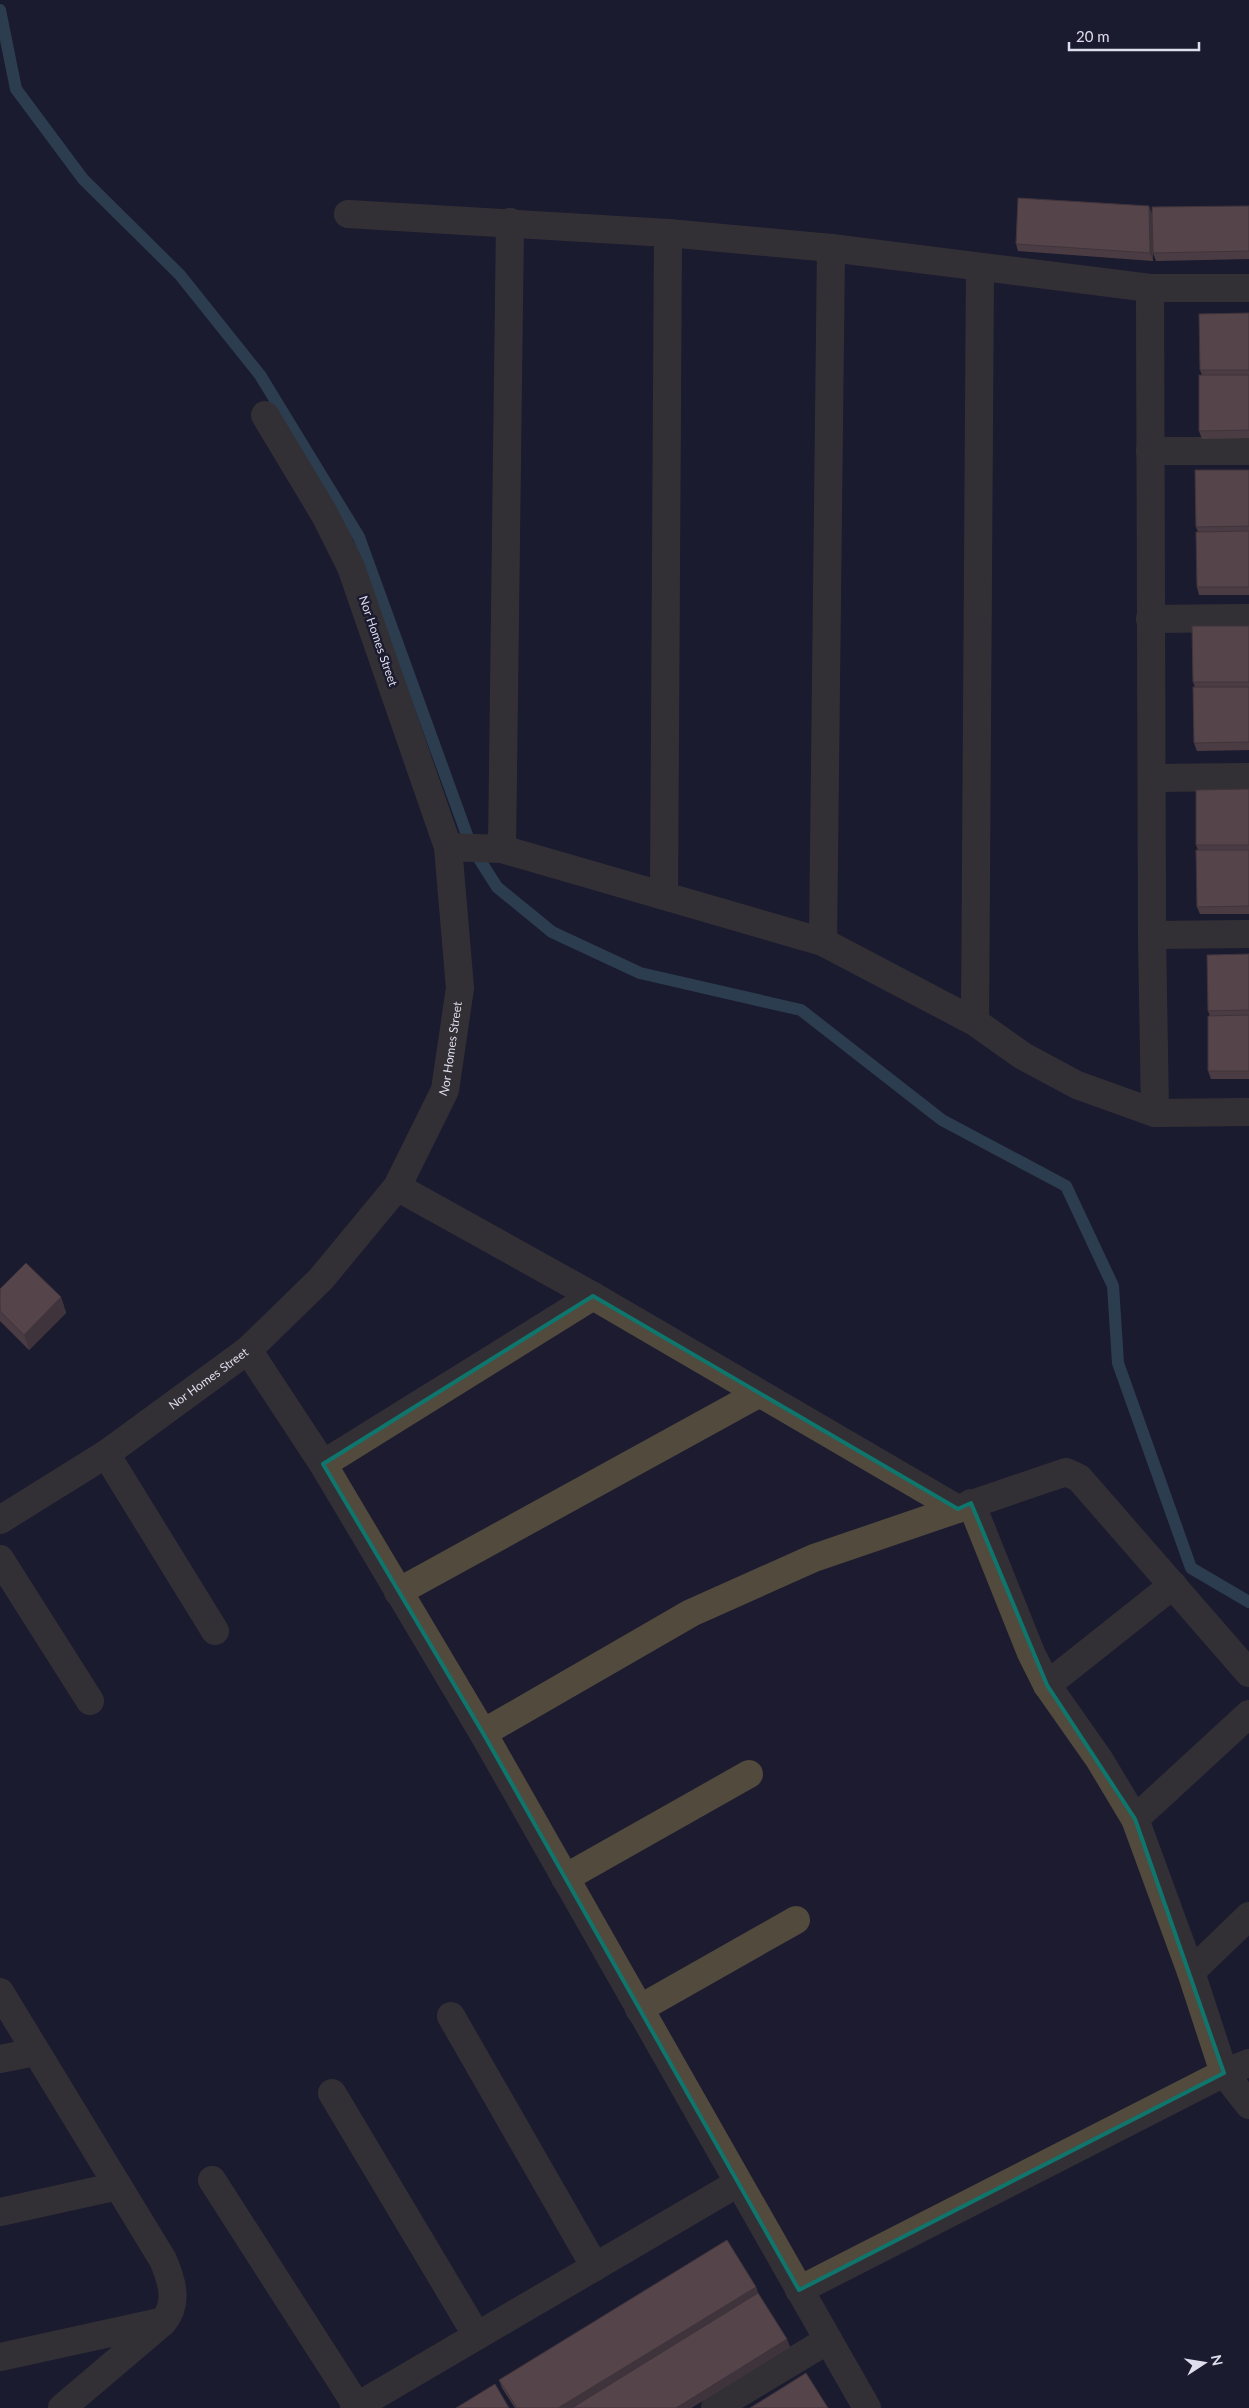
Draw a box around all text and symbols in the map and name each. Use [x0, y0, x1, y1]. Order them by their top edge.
scale bar [1069, 20, 1199, 52]
text: 20 m [1076, 27, 1110, 45]
street label: Nor Homes Street [356, 594, 401, 689]
street label: Nor Homes Street [435, 1000, 465, 1098]
street label: Nor Homes Street [166, 1344, 252, 1413]
north arrow [1179, 2338, 1229, 2388]
text: N [1208, 2353, 1227, 2367]

